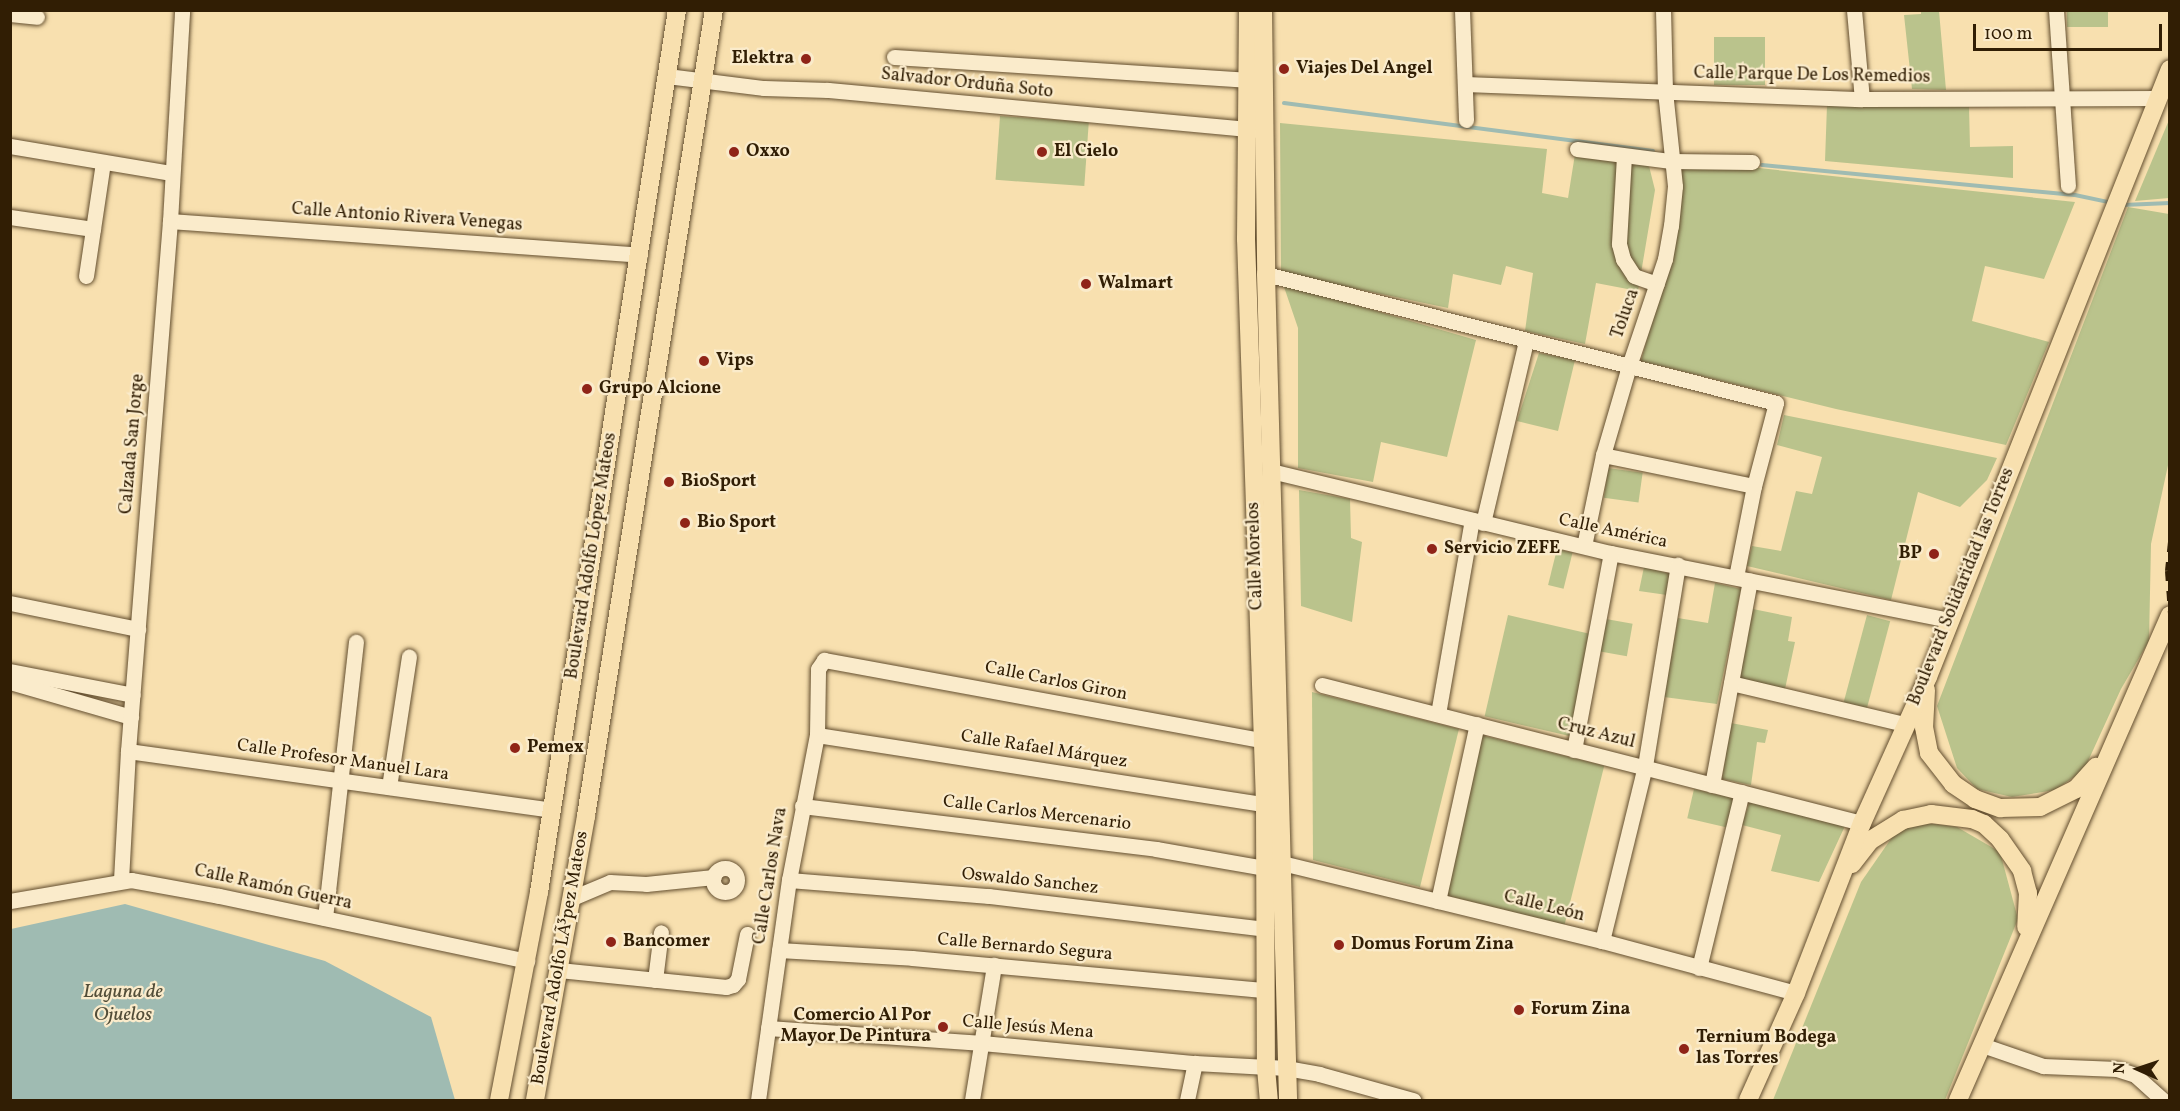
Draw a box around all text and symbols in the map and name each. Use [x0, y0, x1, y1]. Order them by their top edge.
scale bar [1976, 12, 2165, 50]
text: 100 m [1984, 22, 2033, 47]
place label: Elektra [731, 48, 794, 70]
marker: Elektra [799, 52, 813, 66]
place label: Viajes Del Angel [1296, 58, 1433, 80]
marker: Viajes Del Angel [1277, 62, 1291, 76]
street label: Calle Parque De Los Remedios [1693, 63, 1931, 89]
street label: Salvador Orduña Soto [880, 64, 1054, 104]
place label: Oxxo [746, 141, 790, 163]
place label: El Cielo [1054, 141, 1118, 163]
marker: Oxxo [727, 145, 741, 159]
marker: El Cielo [1035, 145, 1049, 159]
street label: Calle Antonio Rivera Venegas [290, 199, 524, 237]
place label: Walmart [1098, 273, 1173, 295]
marker: Walmart [1079, 277, 1093, 291]
street label: Toluca [1607, 286, 1645, 342]
place label: Vips [716, 350, 754, 372]
marker: Vips [697, 354, 711, 368]
street label: Calzada San Jorge [116, 373, 150, 515]
place label: Grupo Alcione [599, 378, 721, 400]
marker: Grupo Alcione [580, 382, 594, 396]
street label: Boulevard Adolfo López Mateos [562, 431, 622, 681]
street label: Boulevard Solidaridad las Torres [1904, 465, 2020, 709]
place label: BioSport [681, 471, 756, 493]
marker: BioSport [662, 475, 676, 489]
street label: Calle Morelos [1243, 501, 1269, 611]
street label: Calle América [1557, 510, 1669, 554]
place label: Bio Sport [697, 512, 776, 534]
marker: Bio Sport [678, 516, 692, 530]
place label: Servicio ZEFE [1444, 538, 1560, 560]
marker: Servicio ZEFE [1425, 542, 1439, 556]
place label: BP [1898, 543, 1922, 565]
marker: BP [1927, 547, 1941, 561]
street label: Calle Carlos Giron [983, 658, 1129, 706]
street label: Cruz Azul [1555, 714, 1637, 754]
street label: Calle Rafael Márquez [959, 726, 1129, 774]
street label: Calle Profesor Manuel Lara [236, 735, 450, 787]
place label: Pemex [527, 737, 584, 759]
marker: Pemex [508, 741, 522, 755]
street label: Calle Carlos Mercenario [942, 792, 1132, 836]
street label: Calle Carlos Nava [750, 806, 792, 946]
street label: Boulevard Adolfo LÃ³pez Mateos [528, 829, 594, 1087]
street label: Calle Ramón Guerra [192, 861, 354, 915]
street label: Oswaldo Sanchez [960, 864, 1100, 900]
street label: Calle León [1501, 887, 1587, 927]
street label: Calle Bernardo Segura [936, 930, 1114, 966]
place label: Bancomer [623, 931, 710, 953]
place label: Domus Forum Zina [1351, 934, 1514, 956]
marker: Bancomer [604, 935, 618, 949]
marker: Domus Forum Zina [1332, 938, 1346, 952]
water label: Laguna de Ojuelos [83, 980, 163, 1027]
place label: Forum Zina [1531, 999, 1630, 1021]
marker: Forum Zina [1512, 1003, 1526, 1017]
place label: Comercio Al Por Mayor De Pintura [780, 1006, 931, 1048]
street label: Calle Jesús Mena [961, 1011, 1095, 1045]
marker: Comercio Al Por Mayor De Pintura [936, 1020, 950, 1034]
place label: Ternium Bodega las Torres [1696, 1028, 1836, 1070]
north arrow [2108, 1039, 2168, 1099]
marker: Ternium Bodega las Torres [1677, 1042, 1691, 1056]
text: N [2109, 1062, 2131, 1074]

